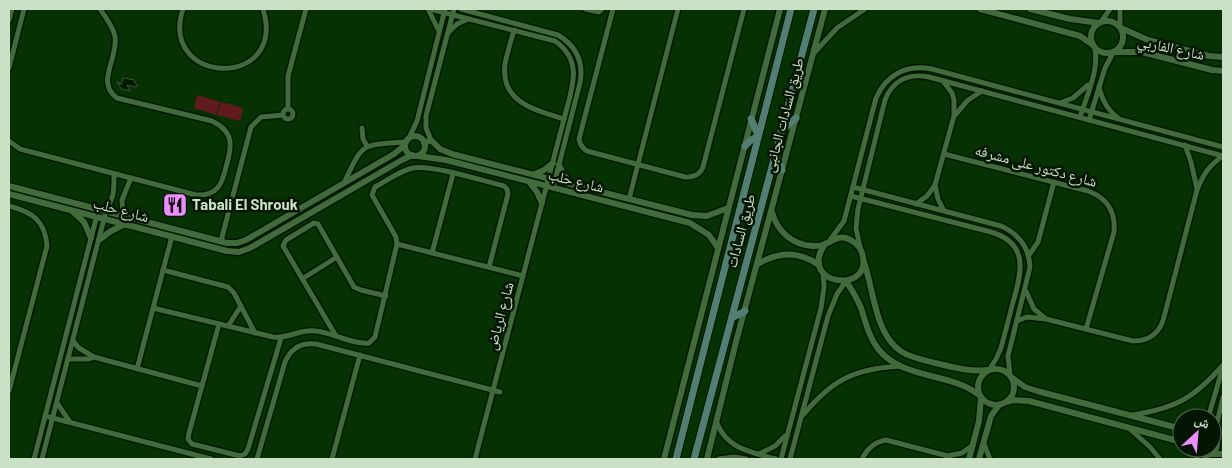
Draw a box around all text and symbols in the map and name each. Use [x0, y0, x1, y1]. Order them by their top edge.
street label: شارع الفاربي [1135, 31, 1207, 67]
street label: طريق السادات الجانبى [759, 55, 809, 175]
street label: شارع دكتور على مشرفه [973, 140, 1099, 192]
street label: شارع حلب [546, 164, 606, 198]
restaurant icon: Tabali El Shrouk [162, 192, 188, 218]
street label: طريق السادات [722, 192, 760, 270]
street label: شارع حلب [91, 193, 151, 227]
place label: Tabali El Shrouk [192, 195, 298, 213]
street label: شارع الرياض [481, 280, 519, 352]
north arrow [1172, 408, 1222, 458]
text: ش [1192, 410, 1213, 433]

